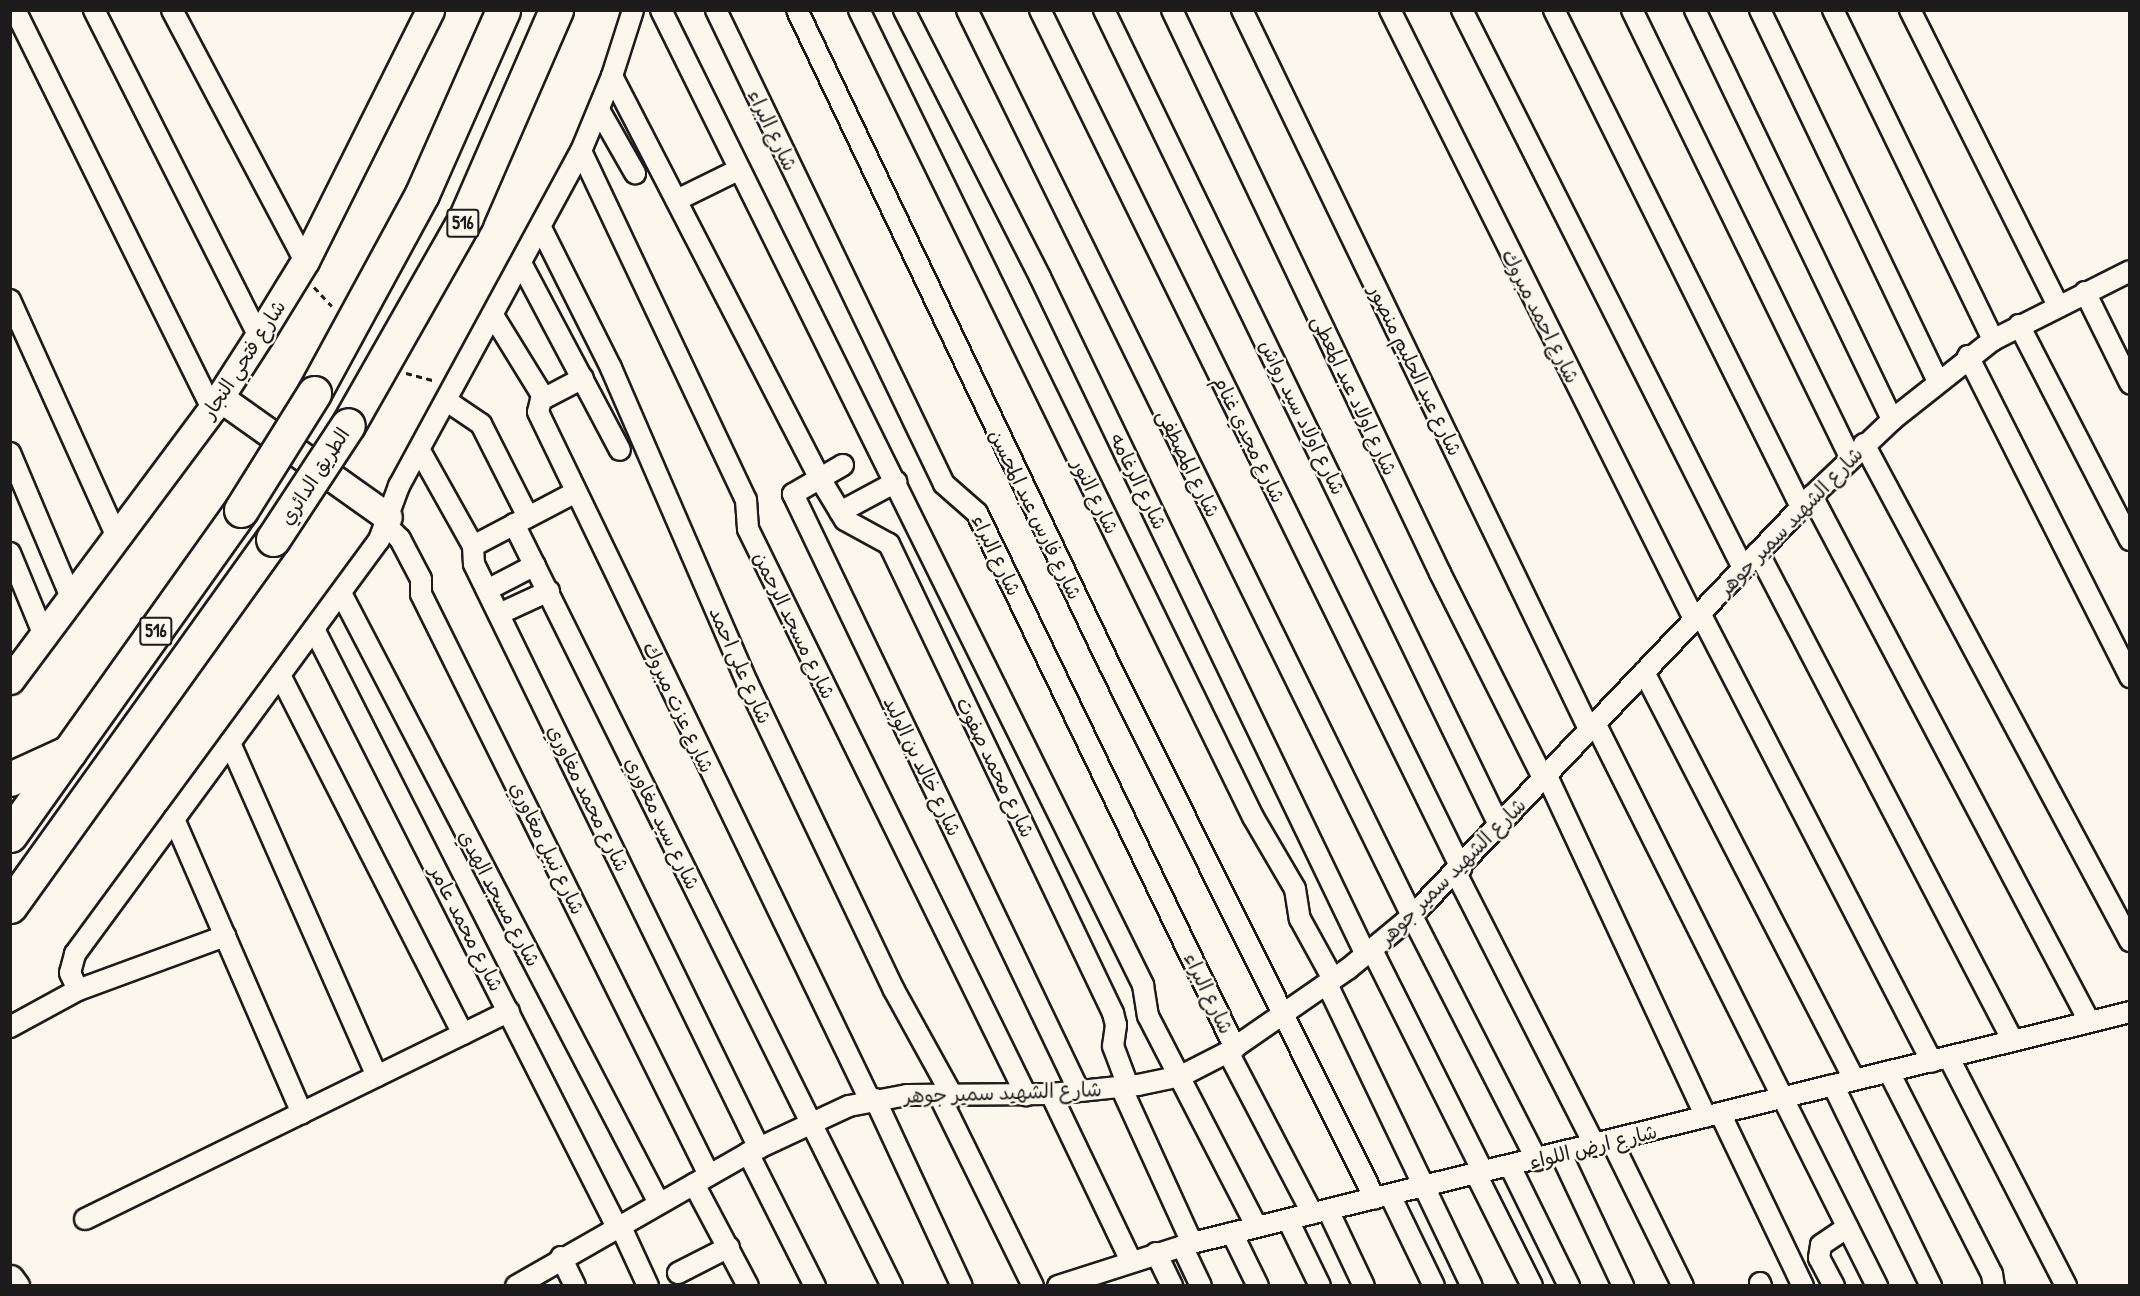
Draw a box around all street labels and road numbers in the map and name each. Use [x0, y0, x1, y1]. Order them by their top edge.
street label: شارع البراء [743, 86, 803, 174]
road number: 516 [445, 208, 481, 238]
street label: شارع احمد مبروك [1497, 245, 1585, 387]
street label: شارع عبد الحليم منصور [1364, 281, 1468, 459]
street label: شارع فتحي النجار [196, 295, 290, 423]
street label: شارع اولاد عبد المعطى [1307, 311, 1403, 479]
street label: شارع اولاد سيد رواش [1255, 335, 1351, 499]
street label: شارع مجدي غنام [1209, 372, 1291, 506]
street label: شارع المصطفى [1153, 405, 1225, 521]
street label: الطريق الدائري [274, 423, 354, 529]
street label: شارع فارس عبد المحسن [984, 425, 1088, 603]
street label: شارع الرغامه [1105, 429, 1173, 533]
street label: شارع الشهيد سمير جوهر [1713, 442, 1867, 600]
street label: شارع النور [1067, 454, 1125, 538]
street label: شارع البراء [967, 511, 1027, 599]
street label: شارع مسجد الرحمن [749, 547, 841, 703]
street label: شارع على احمد [705, 603, 777, 727]
road number: 516 [138, 616, 174, 646]
street label: شارع عزت مبروك [638, 638, 720, 776]
street label: شارع خالد بن الوليد [879, 692, 967, 840]
street label: شارع محمد صفوت [952, 693, 1040, 841]
street label: شارع محمد مغاوري [543, 721, 635, 875]
street label: شارع سيد مغاوري [621, 753, 705, 893]
street label: شارع نبيل مغاوري [506, 778, 590, 918]
street label: شارع الشهيد سمير جوهر [1374, 793, 1530, 949]
street label: شارع مسجد الهدي [454, 826, 546, 970]
street label: شارع محمد عامر [425, 861, 509, 995]
street label: شارع البراء [1179, 949, 1239, 1037]
street label: شارع الشهيد سمير جوهر [904, 1077, 1102, 1107]
street label: شارع ارض اللواء [1527, 1119, 1659, 1173]

